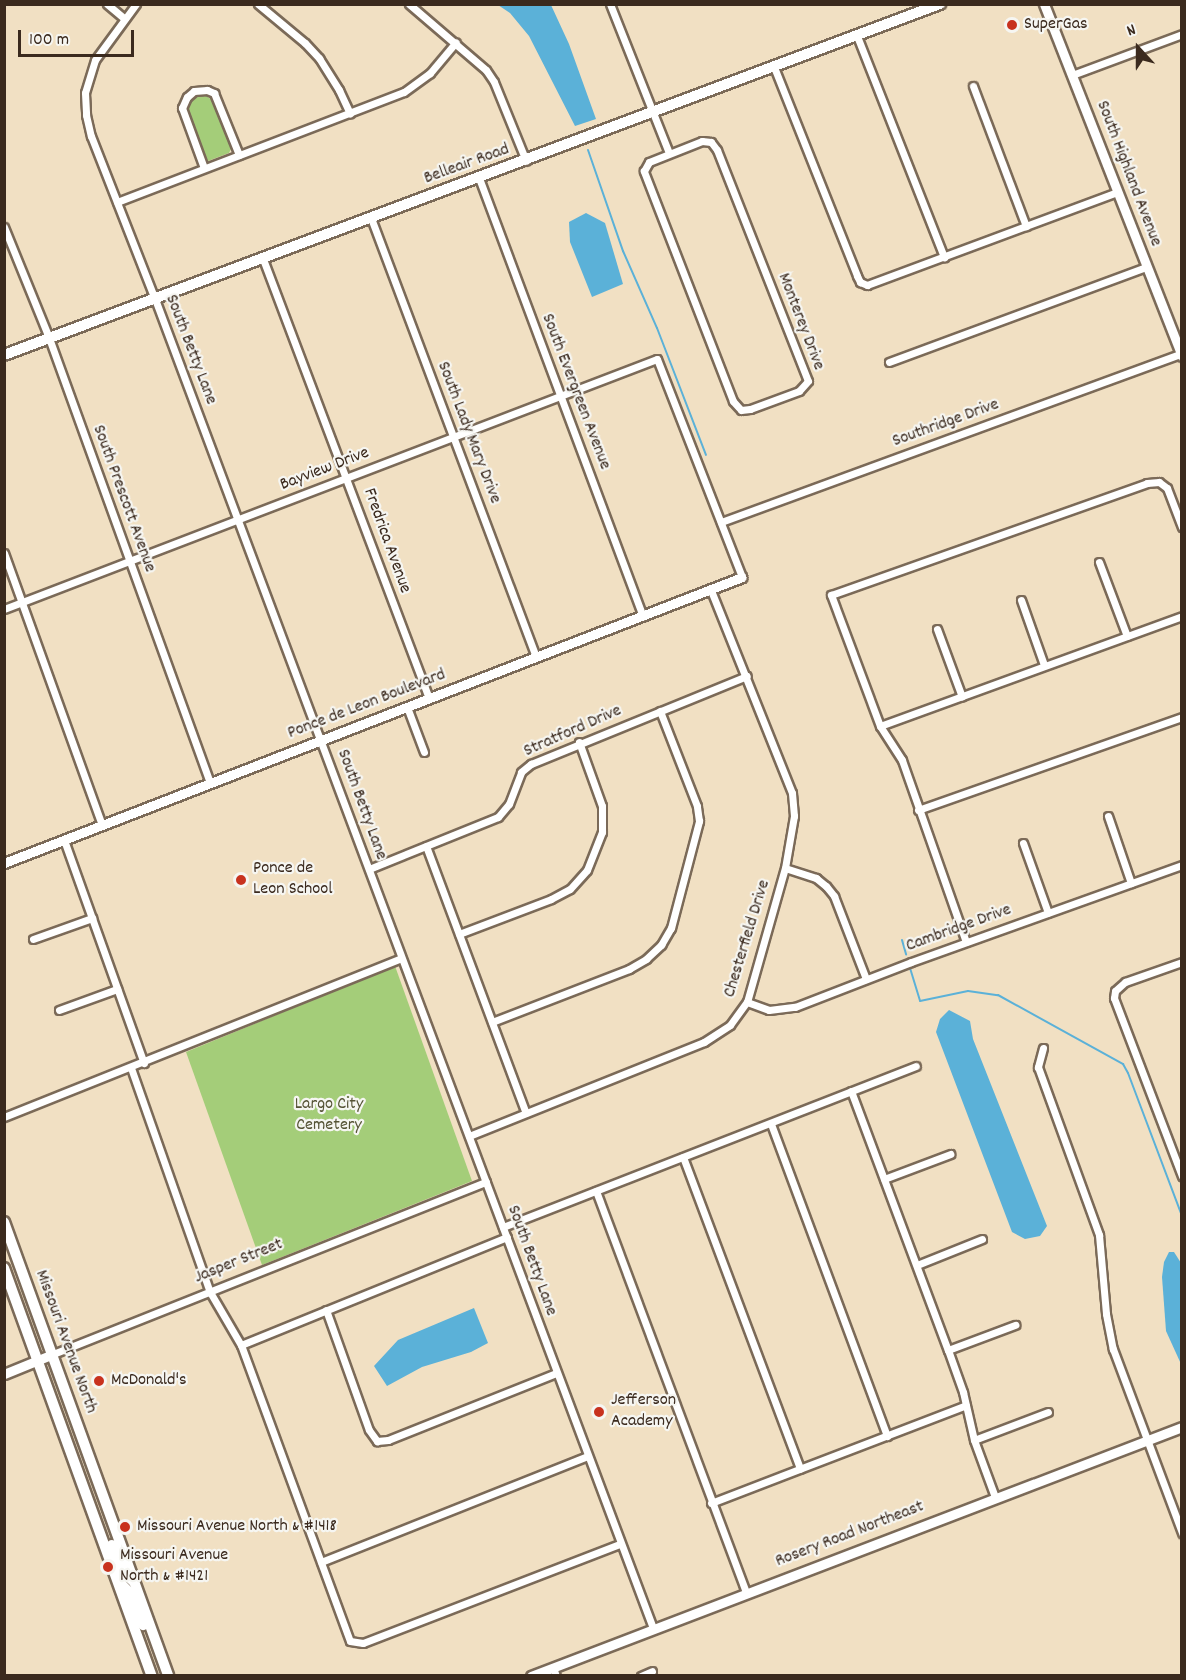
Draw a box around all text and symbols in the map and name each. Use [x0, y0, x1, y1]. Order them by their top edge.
place label: SuperGas [1024, 14, 1088, 36]
scale bar [21, 18, 136, 56]
marker: SuperGas [1005, 18, 1019, 32]
north arrow [1108, 18, 1168, 78]
text: N [1124, 19, 1139, 43]
text: 100 m [29, 28, 69, 53]
street label: South Highland Avenue [1090, 98, 1166, 250]
street label: Belleair Road [421, 140, 513, 190]
street label: Monterey Drive [772, 270, 828, 374]
street label: South Betty Lane [159, 292, 221, 408]
street label: South Evergreen Avenue [535, 311, 615, 473]
street label: South Lady Mary Drive [431, 359, 505, 507]
street label: Southridge Drive [890, 395, 1002, 453]
street label: South Prescott Avenue [86, 422, 160, 576]
street label: Bayview Drive [278, 443, 372, 497]
street label: Fredrica Avenue [357, 486, 415, 596]
street label: Ponce de Leon Boulevard [285, 665, 449, 745]
street label: Stratford Drive [521, 701, 625, 763]
street label: South Betty Lane [331, 747, 391, 863]
place label: Ponce de Leon School [253, 859, 332, 902]
marker: Ponce de Leon School [234, 873, 248, 887]
street label: Chesterfield Drive [720, 878, 776, 1000]
street label: Cambridge Drive [903, 900, 1015, 958]
park label: Largo City Cemetery [295, 1095, 363, 1138]
street label: South Betty Lane [501, 1203, 561, 1319]
street label: Jasper Street [192, 1235, 286, 1289]
street label: Missouri Avenue North [29, 1268, 101, 1416]
place label: McDonald's [111, 1370, 187, 1392]
marker: McDonald's [92, 1374, 106, 1388]
place label: Jefferson Academy [611, 1391, 676, 1434]
marker: Jefferson Academy [592, 1405, 606, 1419]
street label: Rosery Road Northeast [773, 1497, 927, 1573]
place label: Missouri Avenue North & #1418 [137, 1516, 337, 1538]
marker: Missouri Avenue North & #1418 [118, 1520, 132, 1534]
place label: Missouri Avenue North & #1421 [120, 1546, 228, 1588]
marker: Missouri Avenue North & #1421 [101, 1560, 115, 1574]

